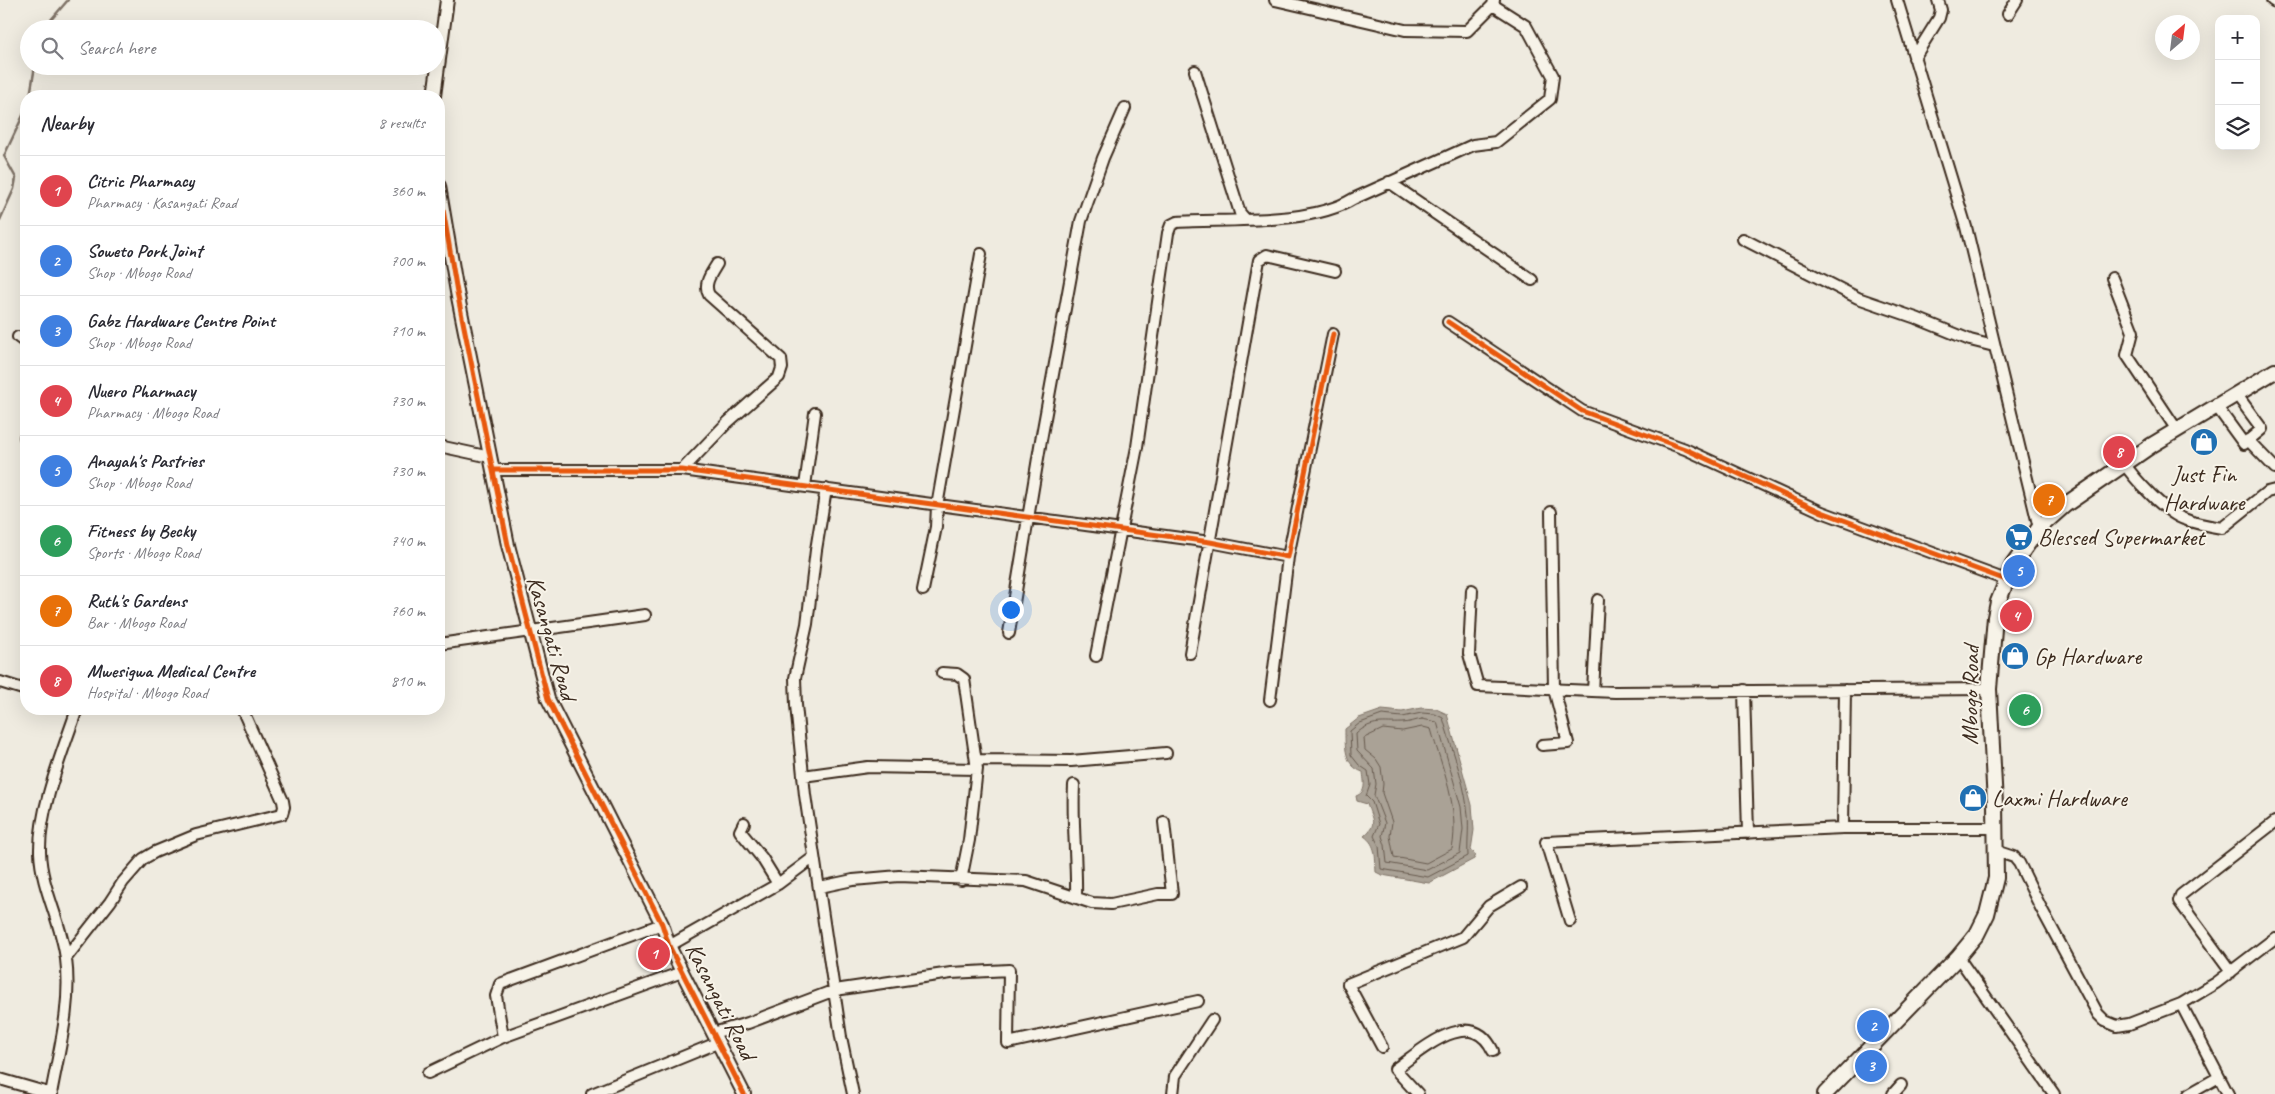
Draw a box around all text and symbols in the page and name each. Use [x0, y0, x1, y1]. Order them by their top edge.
north arrow [2155, 15, 2200, 60]
map controls [2215, 15, 2260, 150]
button: + [2215, 15, 2260, 60]
search box [20, 20, 445, 75]
icon: search [38, 34, 66, 62]
text: Search here [78, 36, 155, 60]
button: − [2215, 60, 2260, 105]
button: layers [2215, 105, 2260, 150]
text: Nearby [40, 110, 93, 136]
text: 8 results [378, 113, 425, 133]
text: Citric Pharmacy [87, 169, 194, 193]
text: 1 [52, 181, 60, 201]
text: 360 m [391, 181, 425, 201]
text: Pharmacy · Kasangati Road [87, 193, 237, 213]
text: Soweto Pork Joint [87, 239, 202, 263]
text: 2 [52, 251, 60, 271]
text: 700 m [391, 251, 425, 271]
text: Shop · Mbogo Road [87, 263, 191, 283]
text: Gabz Hardware Centre Point [87, 309, 275, 333]
text: 3 [52, 321, 60, 341]
text: 710 m [391, 321, 425, 341]
text: Shop · Mbogo Road [87, 333, 191, 353]
text: Nuero Pharmacy [87, 379, 195, 403]
text: 4 [52, 391, 60, 411]
text: 730 m [391, 391, 425, 411]
text: Pharmacy · Mbogo Road [87, 403, 218, 423]
shop icon: Just Fin Hardware [2189, 427, 2219, 457]
pin: 8 [2103, 433, 2135, 471]
text: Anayah's Pastries [87, 449, 203, 473]
place label: Just Fin Hardware [2164, 459, 2246, 517]
text: 5 [53, 461, 59, 481]
text: 730 m [391, 461, 425, 481]
text: Shop · Mbogo Road [87, 473, 191, 493]
pin: 7 [2033, 481, 2065, 519]
text: Fitness by Becky [87, 519, 195, 543]
supermarket icon: Blessed Supermarket [2004, 522, 2034, 552]
place label: Blessed Supermarket [2038, 522, 2206, 552]
text: 6 [52, 531, 60, 551]
text: 740 m [391, 531, 425, 551]
text: Sports · Mbogo Road [87, 543, 200, 563]
pin: 5 [2003, 552, 2035, 590]
street label: Kasangati Road [520, 573, 585, 707]
text: Ruth's Gardens [87, 589, 186, 613]
your location [998, 597, 1024, 623]
pin: 4 [2000, 597, 2032, 635]
text: 7 [52, 601, 60, 621]
text: 760 m [391, 601, 425, 621]
text: Bar · Mbogo Road [87, 613, 185, 633]
street label: Mbogo Road [1954, 641, 1986, 745]
shop icon: Gp Hardware [2000, 641, 2030, 671]
place label: Gp Hardware [2034, 641, 2143, 671]
text: Mwesigwa Medical Centre [87, 659, 255, 683]
text: 8 [52, 671, 60, 691]
text: 810 m [391, 671, 425, 691]
text: Hospital · Mbogo Road [87, 683, 208, 703]
pin: 6 [2009, 691, 2041, 729]
shop icon: Laxmi Hardware [1958, 783, 1988, 813]
place label: Laxmi Hardware [1992, 783, 2129, 813]
pin: 1 [638, 935, 670, 973]
street label: Kasangati Road [679, 938, 765, 1068]
pin: 2 [1857, 1007, 1889, 1045]
pin: 3 [1855, 1047, 1887, 1085]

